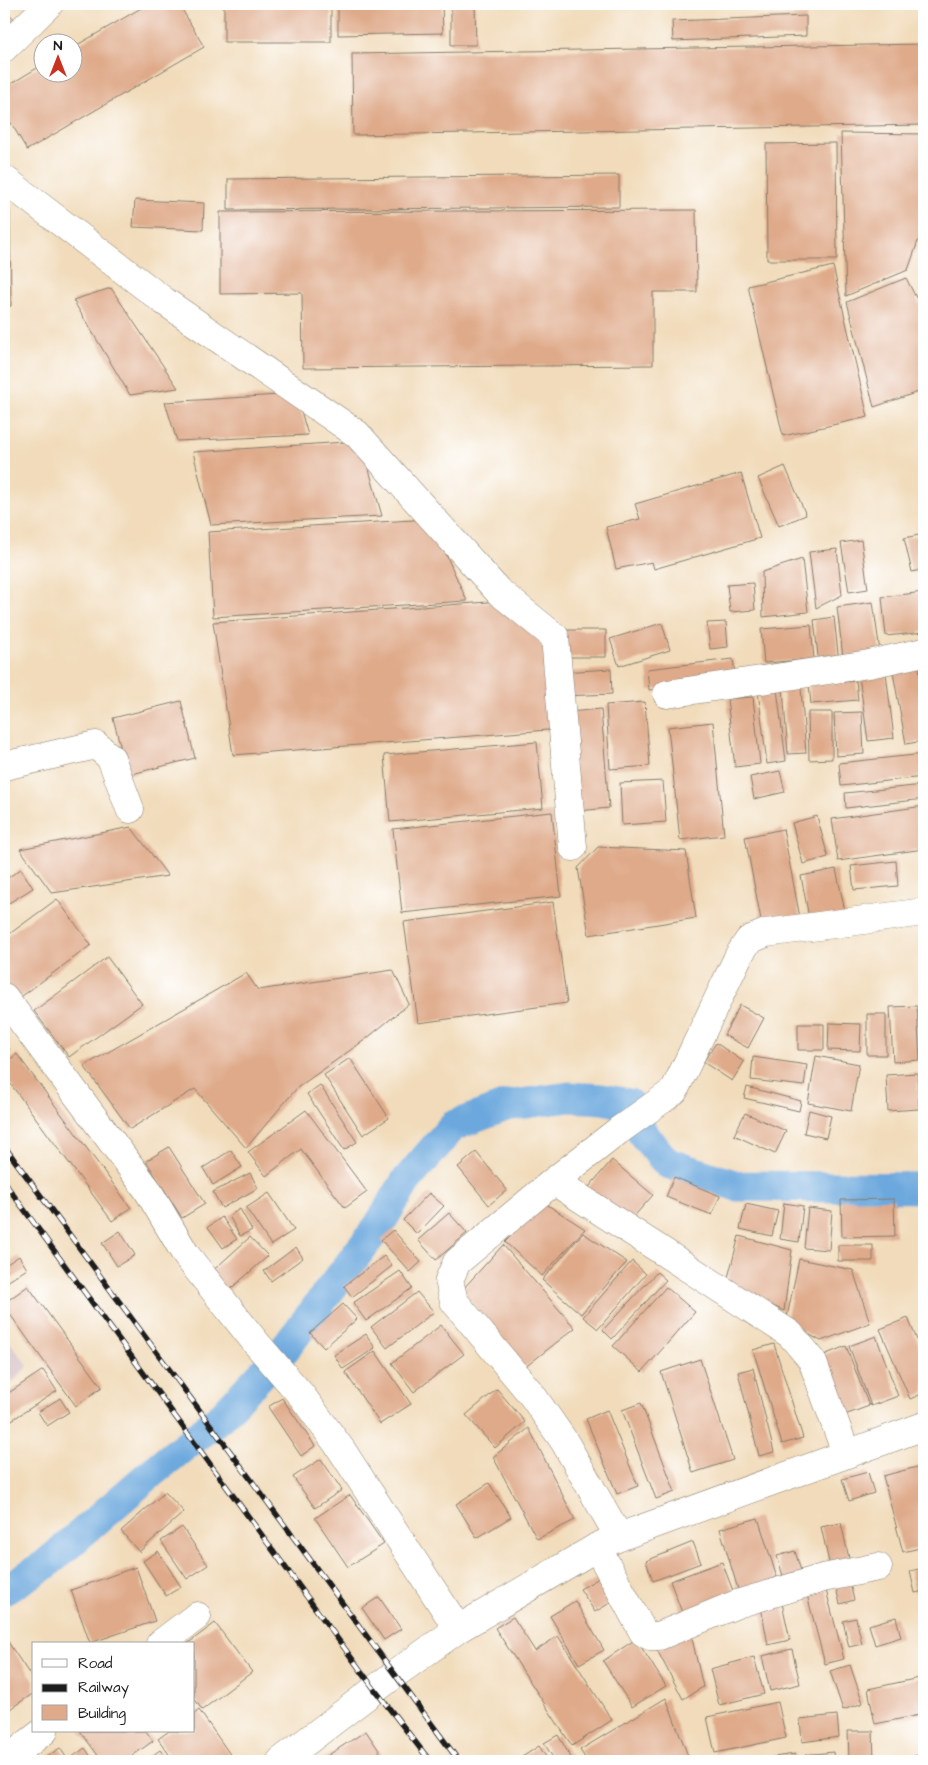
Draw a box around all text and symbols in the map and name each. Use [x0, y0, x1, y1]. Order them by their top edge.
north arrow [32, 32, 82, 82]
text: N [54, 36, 63, 56]
legend [32, 1642, 195, 1732]
text: Road [78, 1653, 113, 1674]
text: Railway [78, 1677, 129, 1699]
text: Building [78, 1703, 126, 1725]

